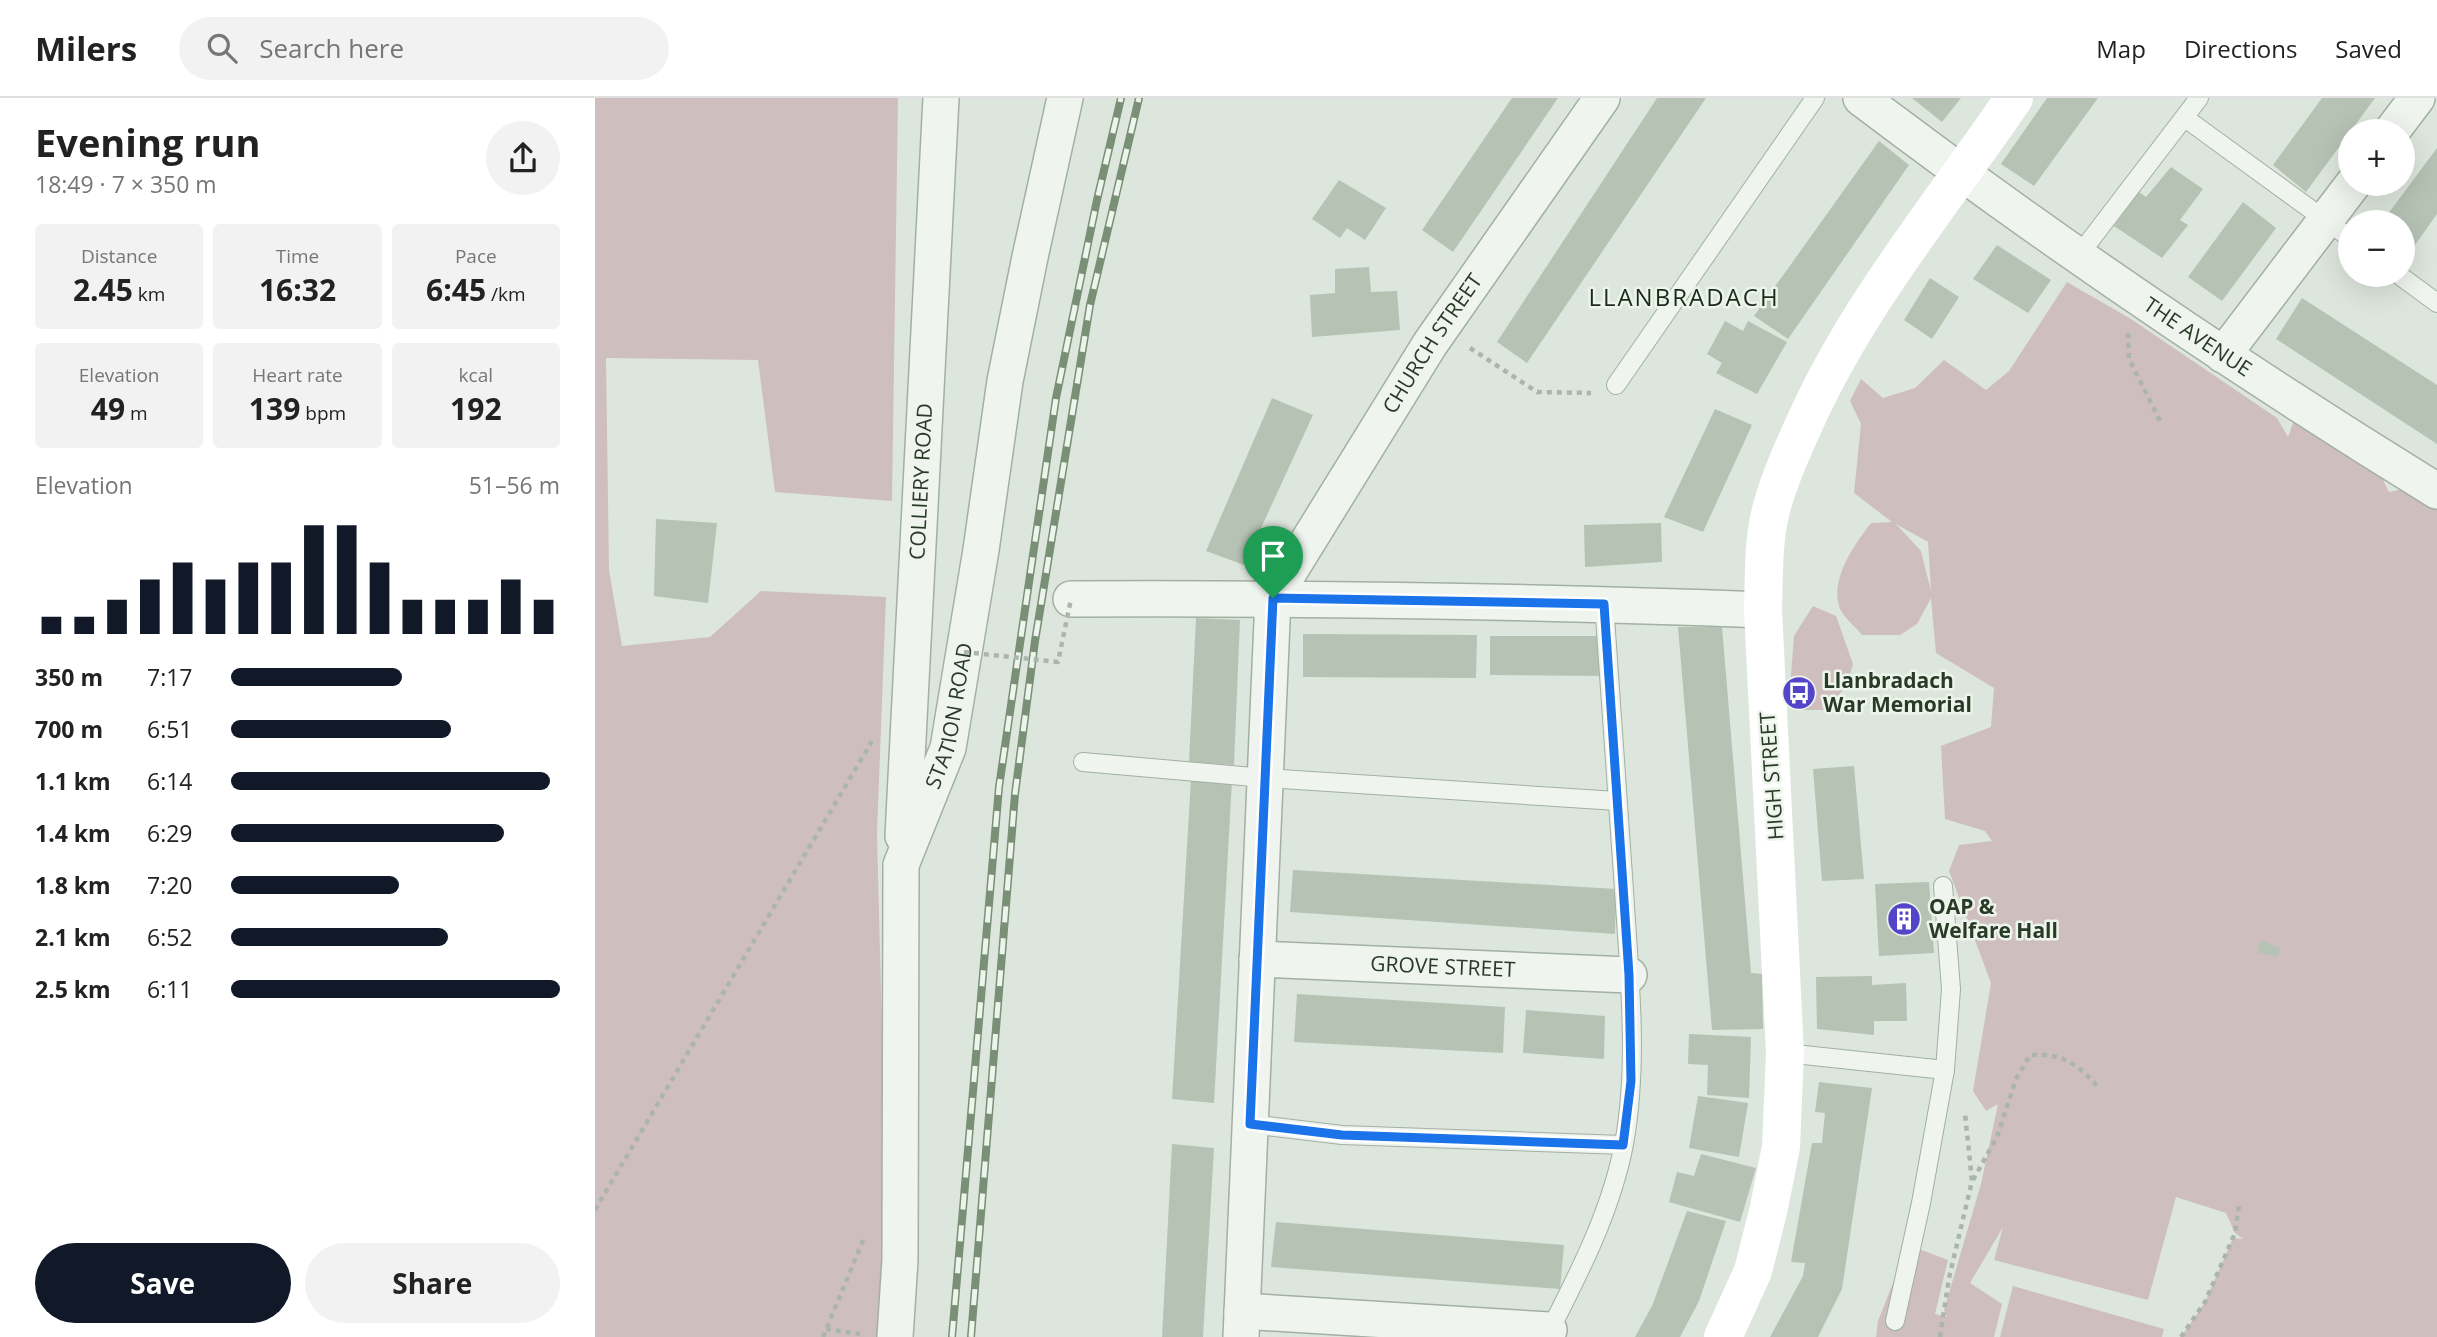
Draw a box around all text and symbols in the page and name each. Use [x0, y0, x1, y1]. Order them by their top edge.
search box [179, 17, 669, 80]
text: Milers [35, 26, 137, 71]
icon: search [203, 29, 241, 67]
text: Search here [259, 30, 404, 66]
text: Map [2096, 32, 2146, 65]
text: Directions [2184, 32, 2297, 65]
text: Saved [2335, 32, 2402, 65]
text: Evening run [35, 116, 260, 168]
map controls [2338, 119, 2415, 287]
button: + [2338, 119, 2415, 196]
button: share [486, 121, 560, 195]
text: 18:49 · 7 × 350 m [35, 168, 217, 200]
button: − [2338, 210, 2415, 287]
text: Distance [81, 243, 157, 269]
text: Time [276, 243, 319, 269]
text: Pace [455, 243, 497, 269]
street label: CHURCH STREET [1376, 267, 1488, 418]
text: 2.45 [73, 269, 133, 310]
text: 16:32 [259, 269, 336, 310]
text: 6:45 [426, 269, 486, 310]
district label: LLANBRADACH [1588, 280, 1780, 313]
text: km [133, 281, 165, 307]
text: /km [486, 281, 526, 307]
street label: THE AVENUE [2139, 290, 2258, 383]
text: Elevation [79, 362, 160, 388]
text: Heart rate [252, 362, 343, 388]
text: kcal [459, 362, 493, 388]
text: 49 [91, 388, 125, 429]
text: 139 [249, 388, 300, 429]
text: 192 [450, 388, 502, 429]
text: m [125, 400, 148, 426]
text: bpm [300, 400, 346, 426]
street label: COLLIERY ROAD [902, 402, 938, 561]
text: Elevation [35, 469, 133, 501]
text: 51–56 m [469, 469, 560, 501]
pin [1243, 526, 1303, 598]
icon: arrive [1254, 537, 1292, 575]
street label: STATION ROAD [918, 641, 978, 793]
text: 350 m [35, 661, 103, 693]
text: 7:17 [147, 661, 193, 693]
place label: Llanbradach War Memorial [1823, 666, 1972, 718]
bus stop icon: Llanbradach War Memorial [1780, 674, 1818, 712]
street label: HIGH STREET [1753, 711, 1789, 841]
text: 700 m [35, 713, 103, 745]
text: 6:51 [147, 713, 193, 745]
text: 1.1 km [35, 765, 111, 797]
text: 6:14 [147, 765, 193, 797]
text: 1.4 km [35, 817, 111, 849]
text: 6:29 [147, 817, 193, 849]
text: 1.8 km [35, 869, 111, 901]
text: 7:20 [147, 869, 193, 901]
place label: OAP & Welfare Hall [1929, 892, 2058, 944]
building icon: OAP & Welfare Hall [1885, 900, 1923, 938]
text: 2.1 km [35, 921, 111, 953]
text: 6:52 [147, 921, 193, 953]
street label: GROVE STREET [1370, 949, 1516, 983]
text: 2.5 km [35, 973, 111, 1005]
text: 6:11 [147, 973, 193, 1005]
button: Save [35, 1243, 291, 1323]
button: Share [305, 1243, 560, 1323]

